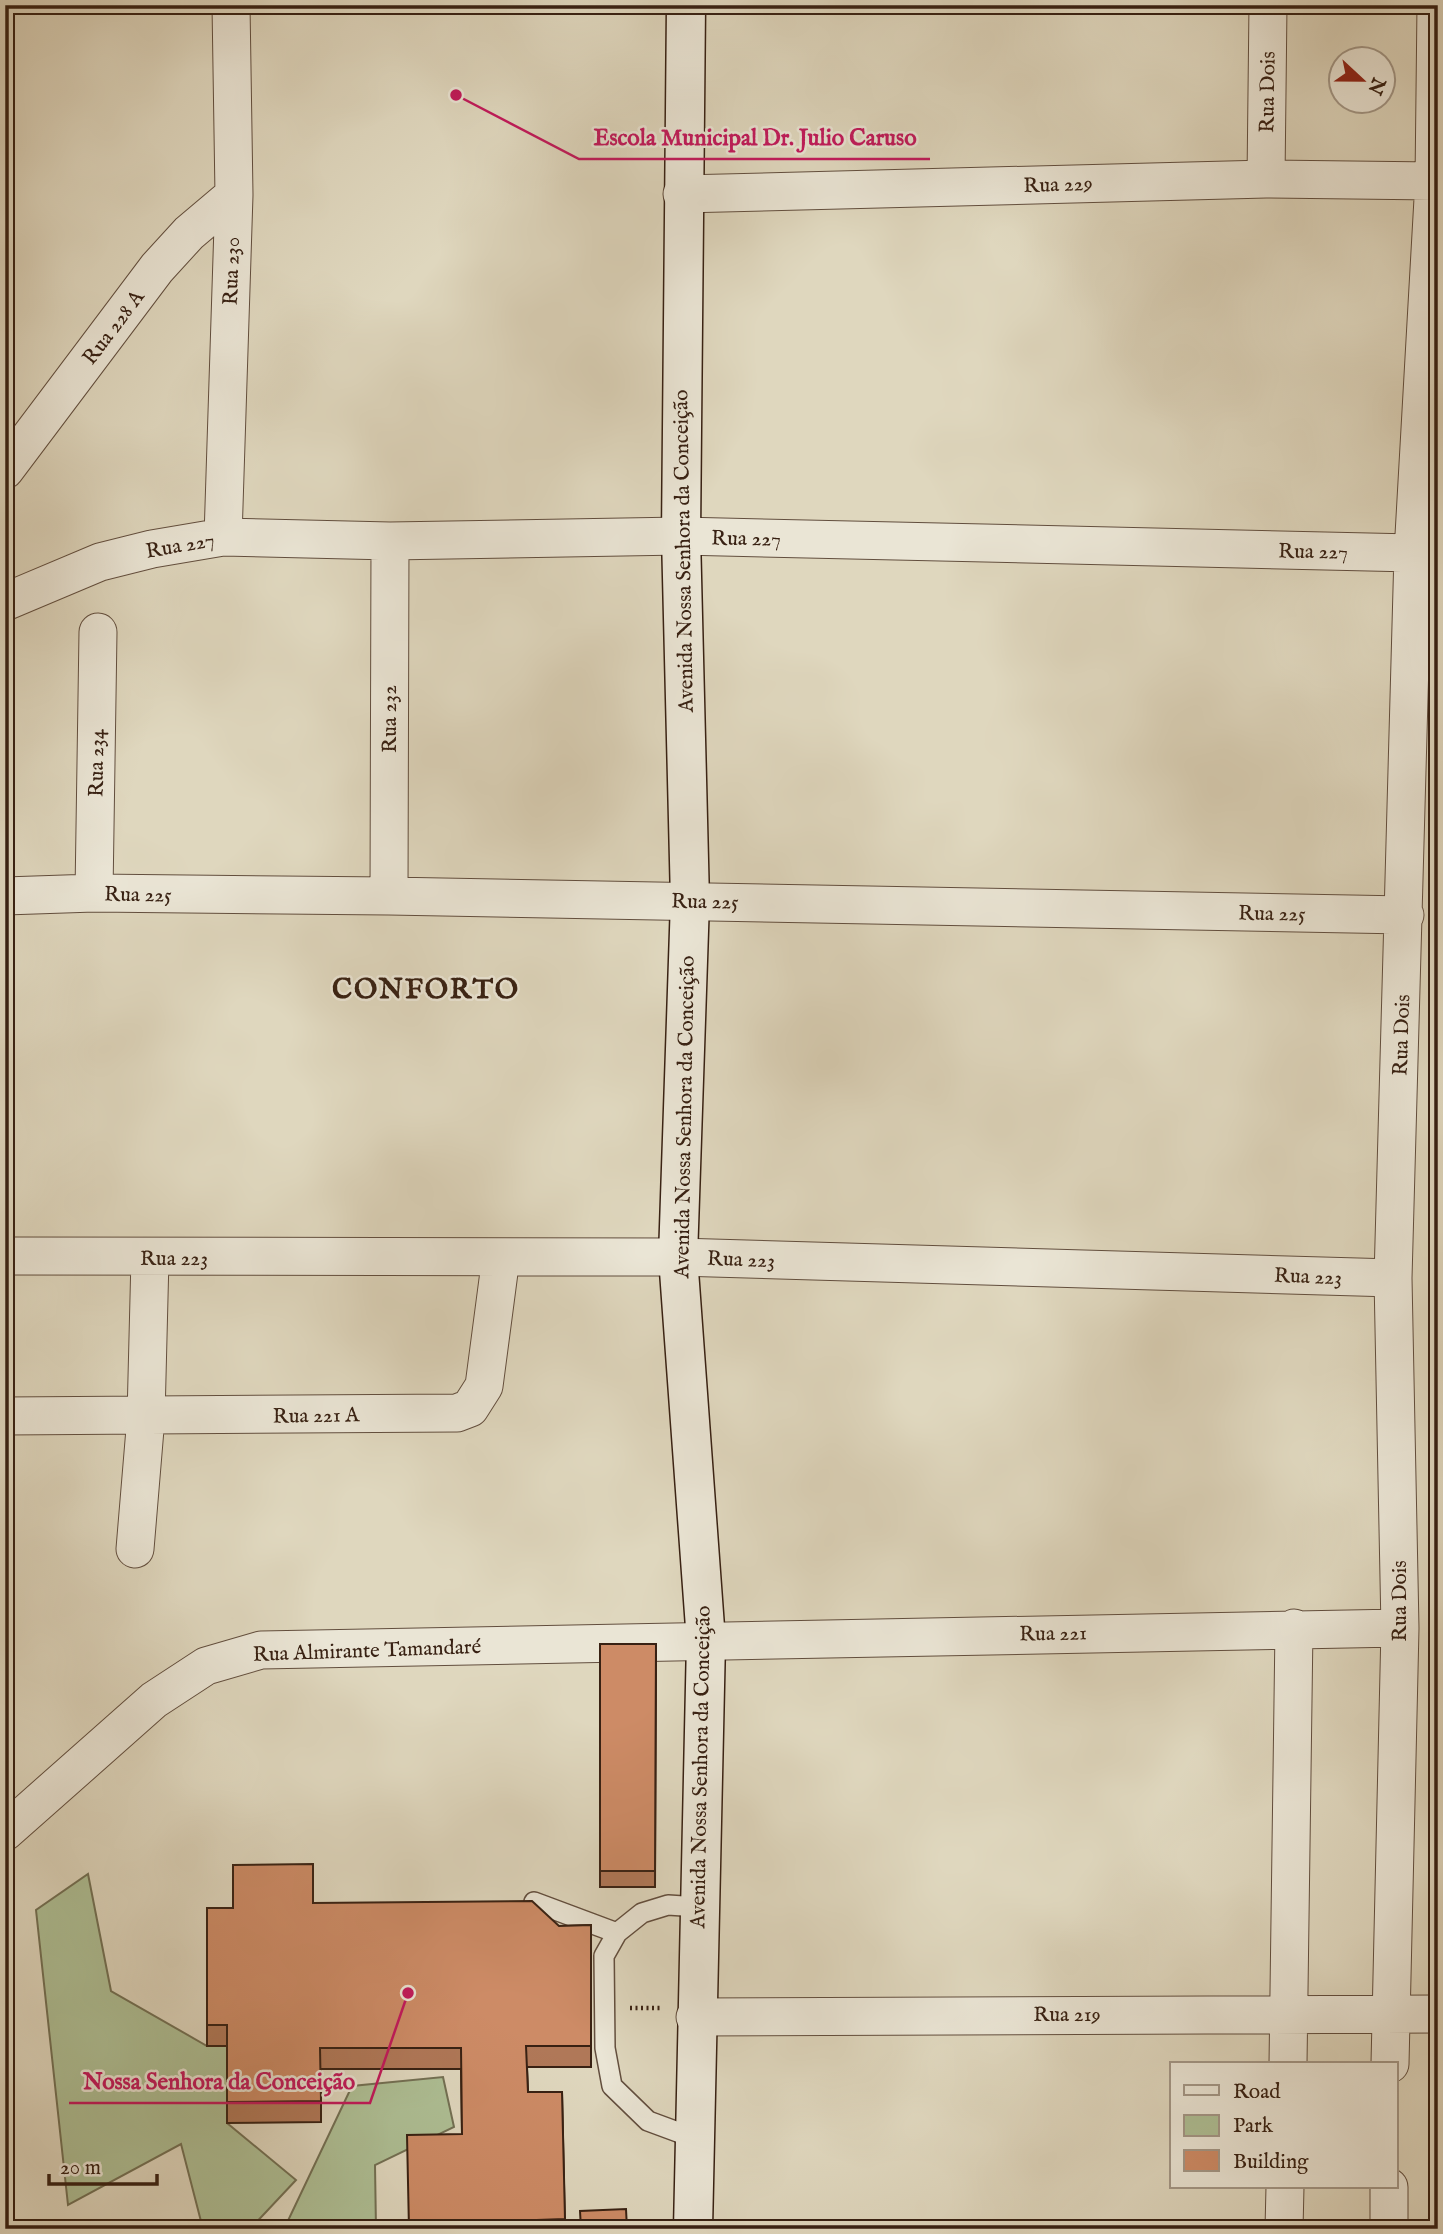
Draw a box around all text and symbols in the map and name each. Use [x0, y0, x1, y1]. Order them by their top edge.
north arrow [1328, 46, 1398, 116]
street label: Rua Dois [1254, 51, 1283, 133]
text: N [1361, 73, 1390, 98]
callout: Escola Municipal Dr. Julio Caruso [579, 115, 930, 159]
text: Escola Municipal Dr. Julio Caruso [593, 124, 917, 153]
street label: Rua 229 [1023, 171, 1093, 200]
street label: Rua 230 [218, 236, 247, 306]
street label: Rua 228 A [77, 284, 152, 371]
street label: Avenida Nossa Senhora da Conceição [668, 389, 701, 714]
street label: Rua 227 [711, 525, 781, 554]
street label: Rua 227 [144, 527, 217, 566]
street label: Rua 227 [1278, 538, 1348, 567]
street label: Rua 232 [377, 685, 404, 753]
street label: Rua 234 [83, 728, 112, 797]
street label: Rua 225 [104, 881, 172, 910]
street label: Rua 225 [671, 888, 739, 917]
street label: Rua 225 [1238, 900, 1306, 929]
street label: Avenida Nossa Senhora da Conceição [669, 955, 702, 1280]
district label: CONFORTO [332, 973, 520, 1008]
street label: Rua Dois [1388, 994, 1417, 1076]
street label: Rua 223 [140, 1246, 208, 1273]
street label: Rua 223 [707, 1246, 775, 1275]
street label: Rua 223 [1274, 1263, 1342, 1292]
street label: Rua 221 A [272, 1402, 360, 1431]
street label: Rua Dois [1387, 1560, 1414, 1642]
street label: Avenida Nossa Senhora da Conceição [685, 1605, 718, 1930]
street label: Rua 221 [1019, 1620, 1087, 1649]
street label: Rua Almirante Tamandaré [252, 1634, 482, 1669]
street label: Rua 219 [1033, 2002, 1101, 2029]
callout: Nossa Senhora da Conceição [69, 2059, 370, 2103]
legend [1170, 2062, 1398, 2188]
text: Nossa Senhora da Conceição [82, 2068, 356, 2097]
text: Road [1233, 2079, 1281, 2106]
text: Park [1233, 2113, 1274, 2140]
scale bar [49, 2143, 158, 2187]
text: Building [1233, 2149, 1309, 2176]
text: 20 m [60, 2155, 101, 2182]

